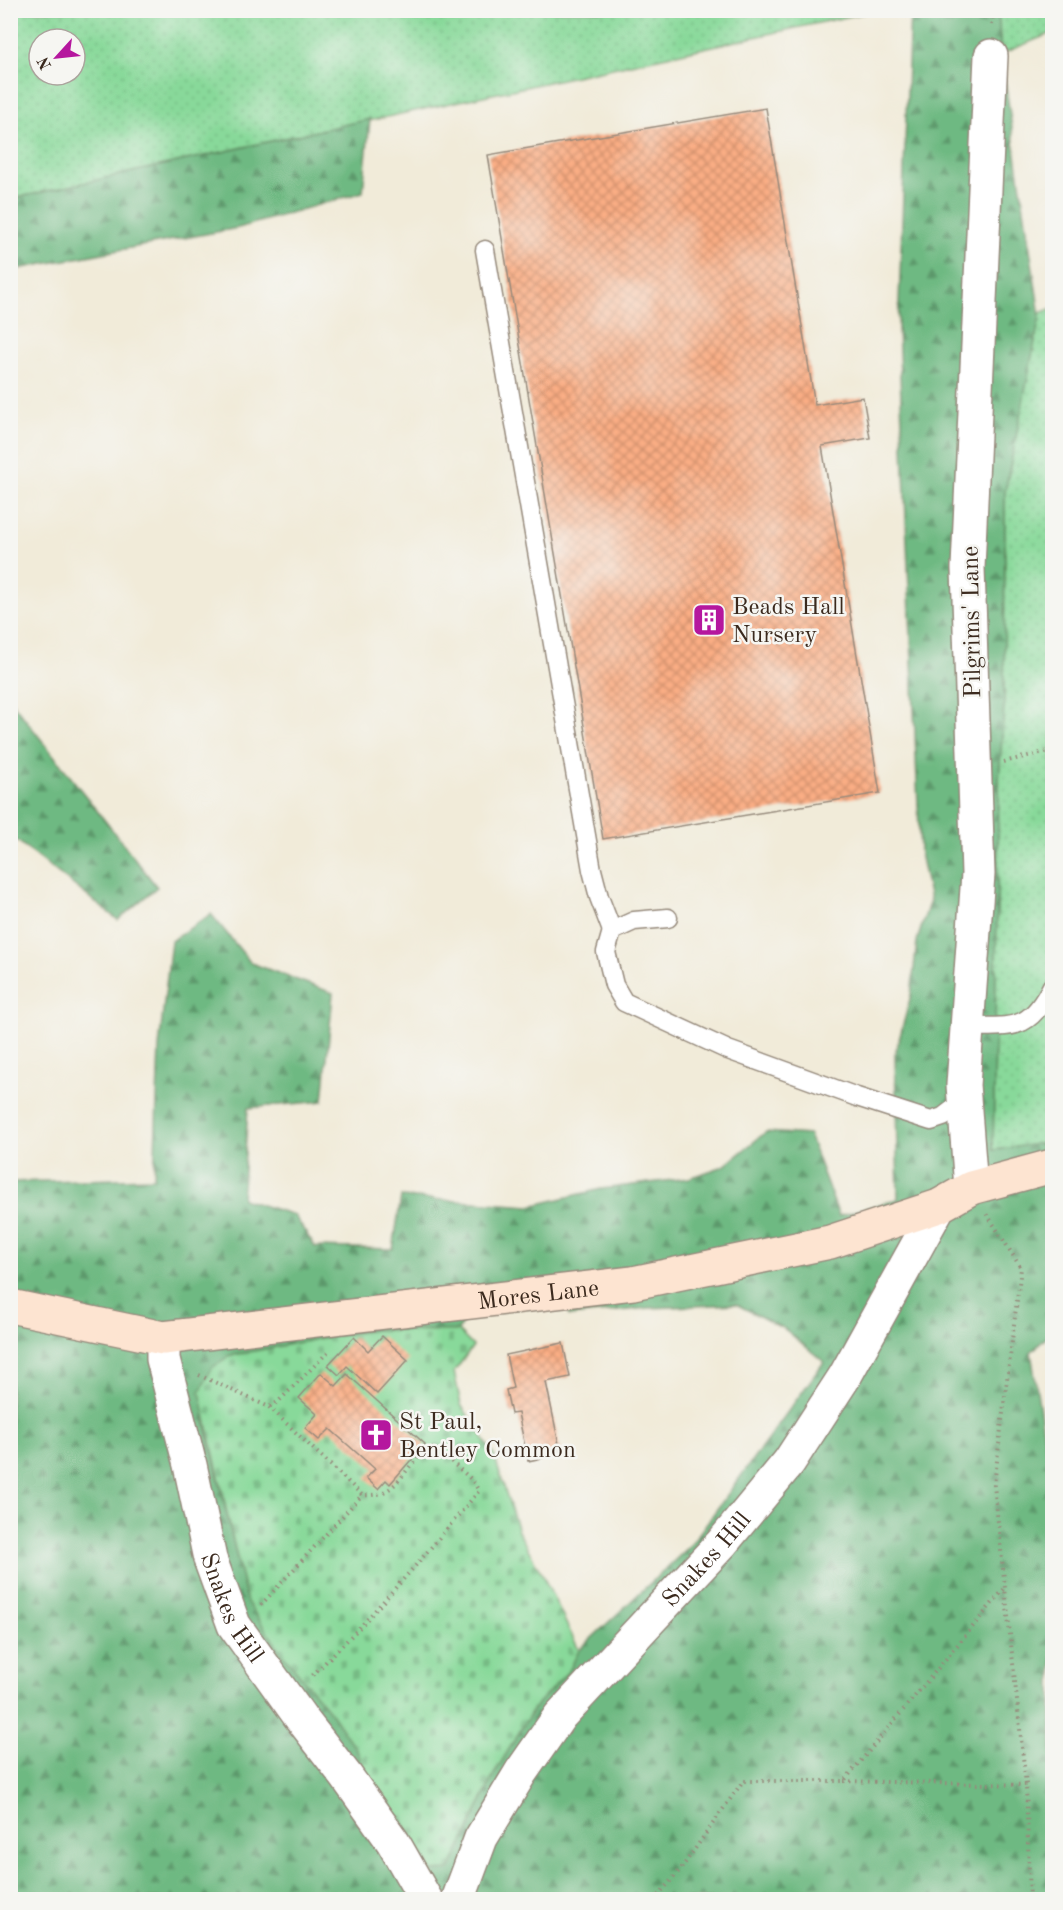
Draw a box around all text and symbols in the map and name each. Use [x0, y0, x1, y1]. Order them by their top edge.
north arrow [27, 27, 87, 87]
text: N [35, 53, 55, 72]
street label: Pilgrims' Lane [960, 546, 986, 698]
place label: Beads Hall Nursery [732, 596, 845, 648]
building icon: Beads Hall Nursery [691, 602, 727, 638]
street label: Mores Lane [476, 1277, 600, 1315]
place label: St Paul, Bentley Common [399, 1411, 576, 1463]
church icon: St Paul, Bentley Common [358, 1417, 394, 1453]
street label: Snakes Hill [659, 1508, 756, 1612]
street label: Snakes Hill [195, 1550, 267, 1668]

